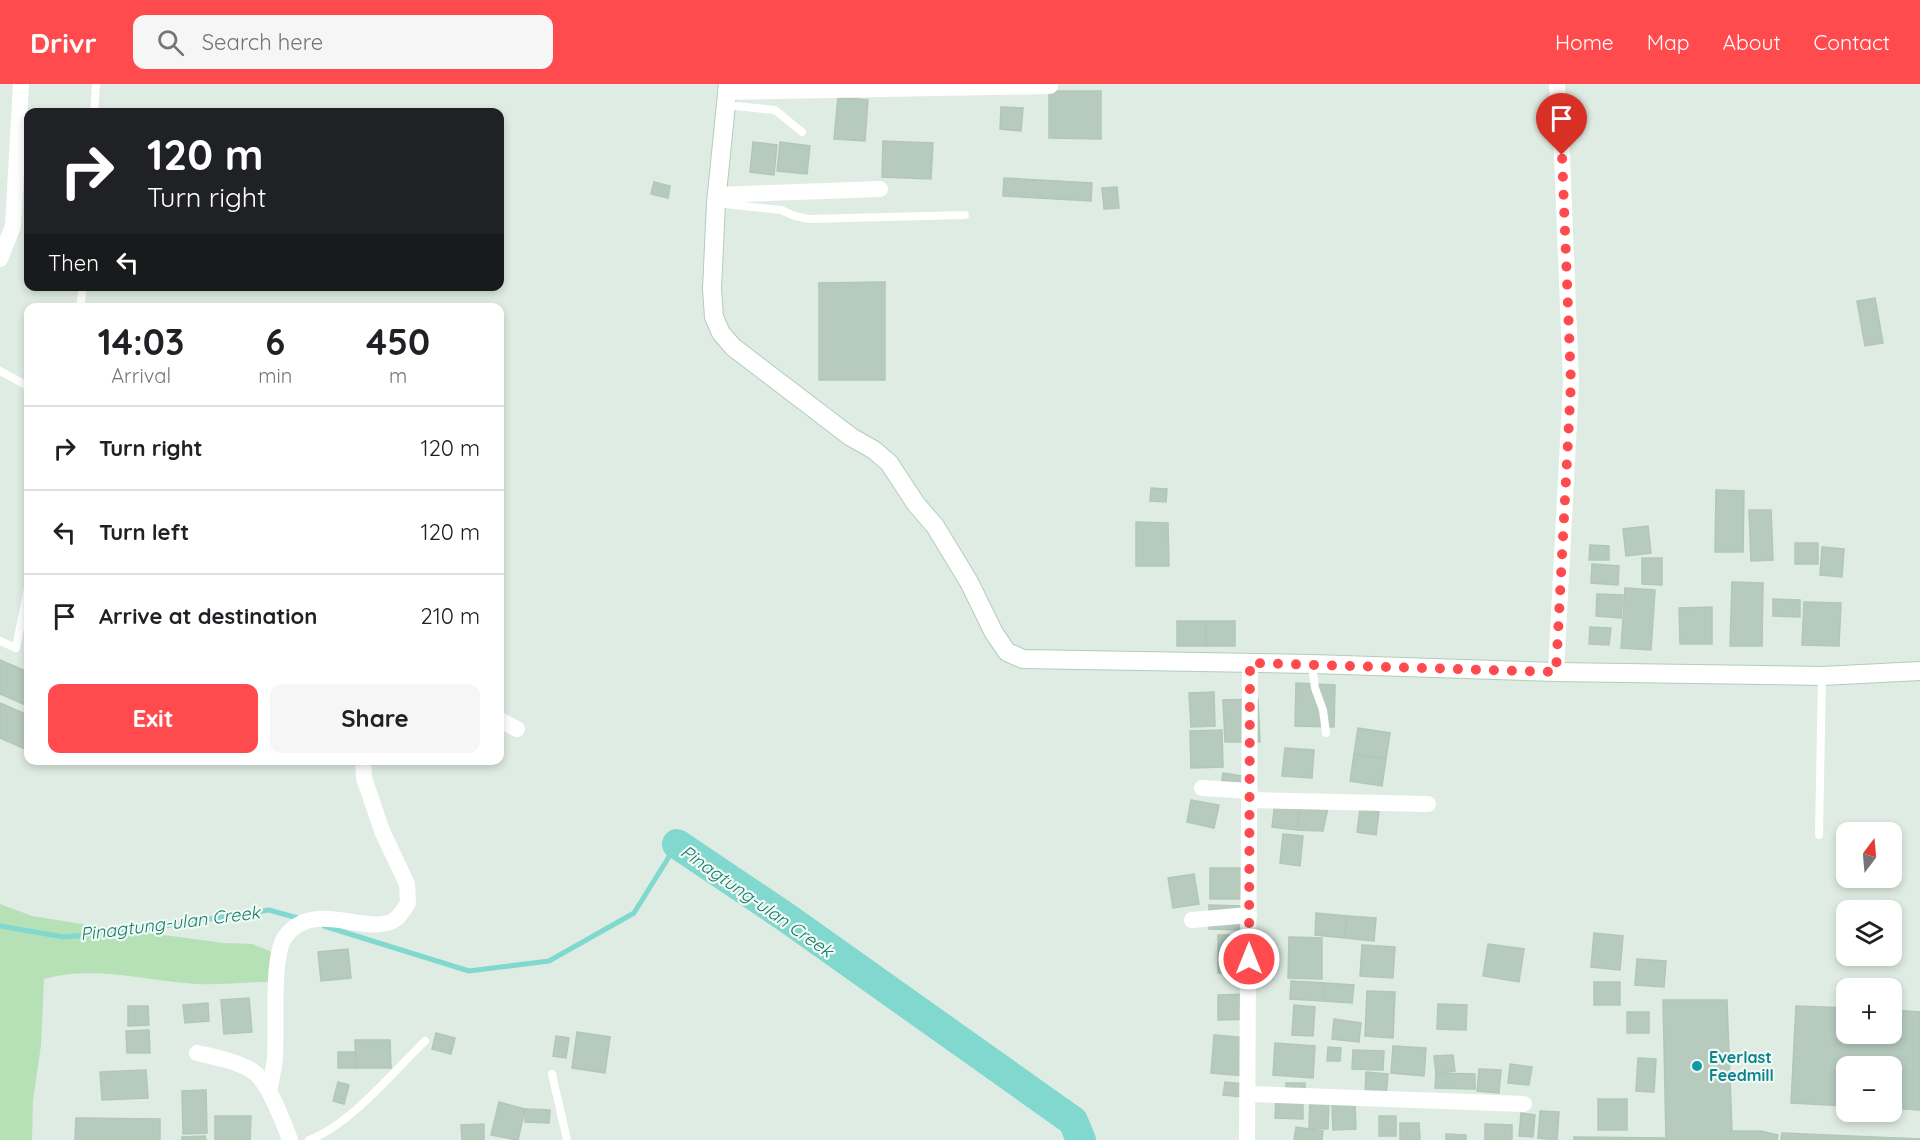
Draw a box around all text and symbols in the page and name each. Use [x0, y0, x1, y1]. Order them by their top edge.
search box [133, 15, 553, 69]
text: Drivr [30, 25, 97, 60]
icon: search [154, 26, 187, 59]
text: Search here [202, 28, 323, 56]
text: Home [1555, 29, 1614, 55]
text: Map [1647, 29, 1690, 55]
text: About [1723, 29, 1781, 55]
text: Contact [1814, 29, 1890, 55]
pin [1536, 93, 1587, 155]
icon: arrive [1545, 102, 1578, 135]
text: 120 m [147, 128, 264, 181]
icon: right [48, 132, 126, 210]
text: Turn right [147, 180, 266, 214]
icon: left [111, 246, 144, 279]
text: Then [48, 249, 99, 277]
text: 14:03 [98, 319, 184, 364]
text: 6 [265, 319, 285, 364]
text: 450 [366, 319, 430, 364]
text: Arrival [111, 363, 171, 388]
text: min [258, 363, 292, 388]
text: m [389, 363, 407, 388]
icon: right [48, 432, 81, 465]
text: Turn right [99, 434, 203, 462]
text: 120 m [421, 434, 480, 462]
icon: left [48, 516, 81, 549]
text: Turn left [99, 518, 189, 546]
text: 120 m [421, 518, 480, 546]
icon: arrive [48, 600, 81, 633]
text: Arrive at destination [99, 602, 317, 630]
text: 210 m [421, 602, 480, 630]
button: Exit [48, 684, 258, 753]
button: Share [270, 684, 480, 753]
north arrow [1836, 822, 1902, 888]
map controls [1836, 822, 1902, 1122]
water label: Pinagtung-ulan Creek [676, 840, 839, 963]
water label: Pinagtung-ulan Creek [79, 900, 263, 945]
button: layers [1836, 900, 1902, 966]
position arrow [1217, 927, 1281, 991]
button: + [1836, 978, 1902, 1044]
place label: Everlast Feedmill [1709, 1047, 1774, 1085]
button: − [1836, 1056, 1902, 1122]
marker: Everlast Feedmill [1690, 1059, 1704, 1073]

